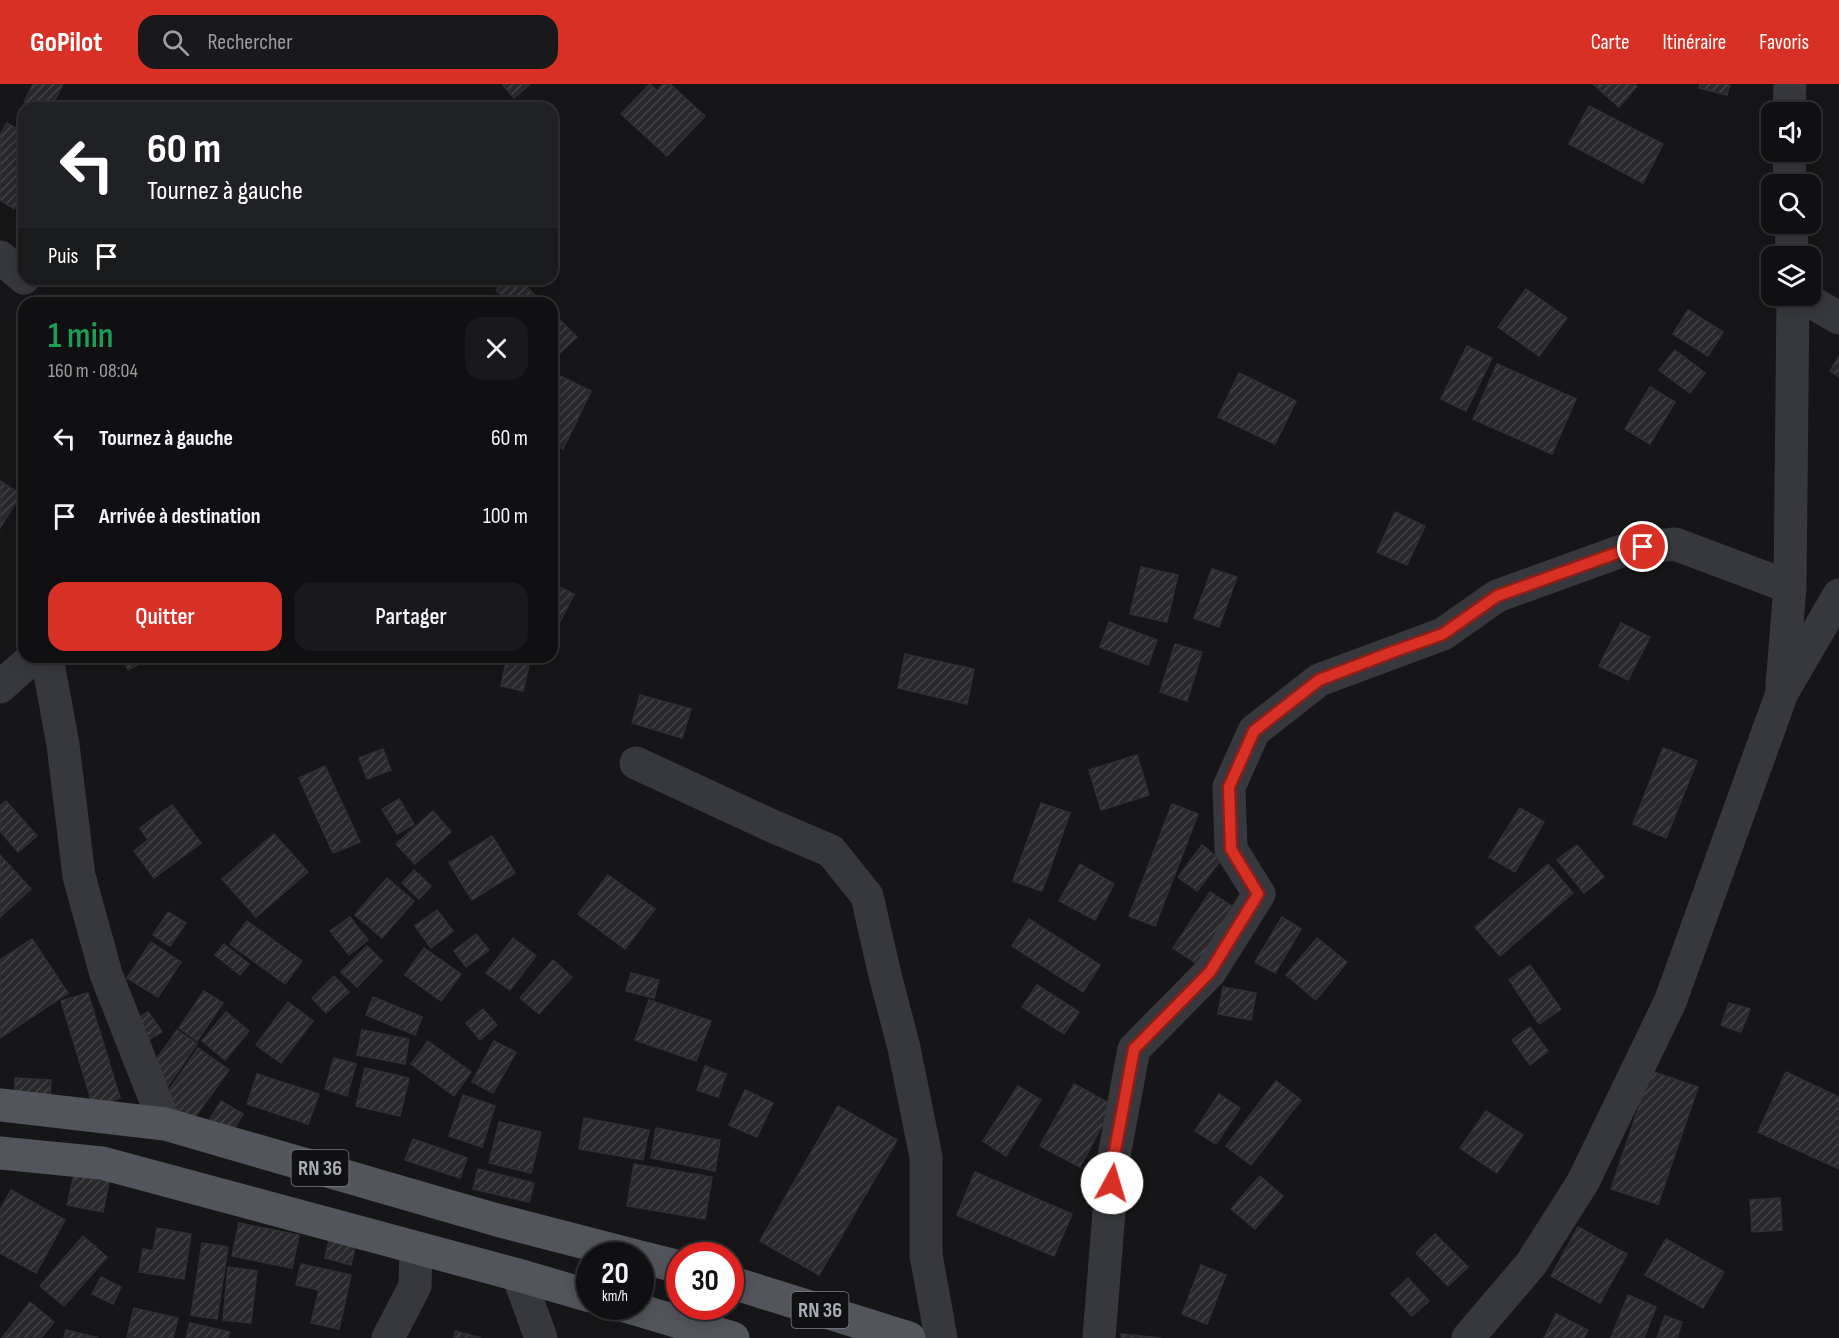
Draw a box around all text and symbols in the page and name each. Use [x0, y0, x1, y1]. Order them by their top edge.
search box [138, 15, 558, 69]
text: GoPilot [30, 26, 102, 59]
icon: search [159, 26, 192, 59]
text: Rechercher [207, 29, 293, 56]
text: Carte [1591, 30, 1630, 55]
text: Itinéraire [1663, 30, 1726, 55]
text: Favoris [1759, 30, 1809, 55]
map controls [1761, 102, 1821, 306]
button: sound [1761, 102, 1821, 162]
text: 60 m [147, 124, 221, 175]
icon: left [48, 126, 126, 204]
button: search [1761, 174, 1821, 234]
text: Tournez à gauche [147, 175, 303, 207]
icon: arrive [90, 240, 123, 273]
text: Puis [48, 243, 78, 270]
button: layers [1761, 246, 1821, 306]
text: 1 min [48, 315, 113, 358]
button: close [465, 317, 528, 380]
text: 160 m · 08:04 [48, 359, 138, 383]
icon: left [48, 422, 81, 455]
text: Tournez à gauche [99, 425, 233, 452]
text: 60 m [491, 425, 528, 452]
icon: arrive [48, 500, 81, 533]
text: Arrivée à destination [99, 503, 261, 530]
text: 100 m [483, 503, 528, 530]
pin [1617, 521, 1668, 572]
icon: arrive [1626, 530, 1659, 563]
button: Quitter [48, 582, 282, 651]
button: Partager [294, 582, 528, 651]
road number: RN 36 [292, 1150, 348, 1186]
position arrow [1080, 1151, 1144, 1215]
speed limit sign: 30 [666, 1242, 744, 1320]
text: 20 [601, 1256, 629, 1292]
text: km/h [602, 1287, 628, 1306]
road number: RN 36 [792, 1292, 848, 1328]

